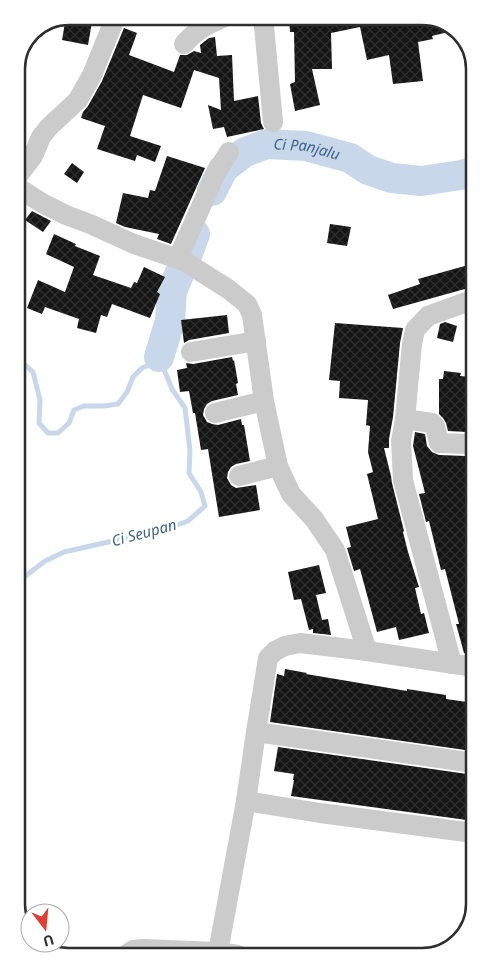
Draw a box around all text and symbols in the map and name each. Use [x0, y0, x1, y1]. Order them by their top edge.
water label: Ci Panjalu [273, 133, 343, 164]
water label: Ci Seupan [109, 514, 178, 550]
north arrow [20, 903, 70, 953]
text: U [41, 930, 56, 952]

